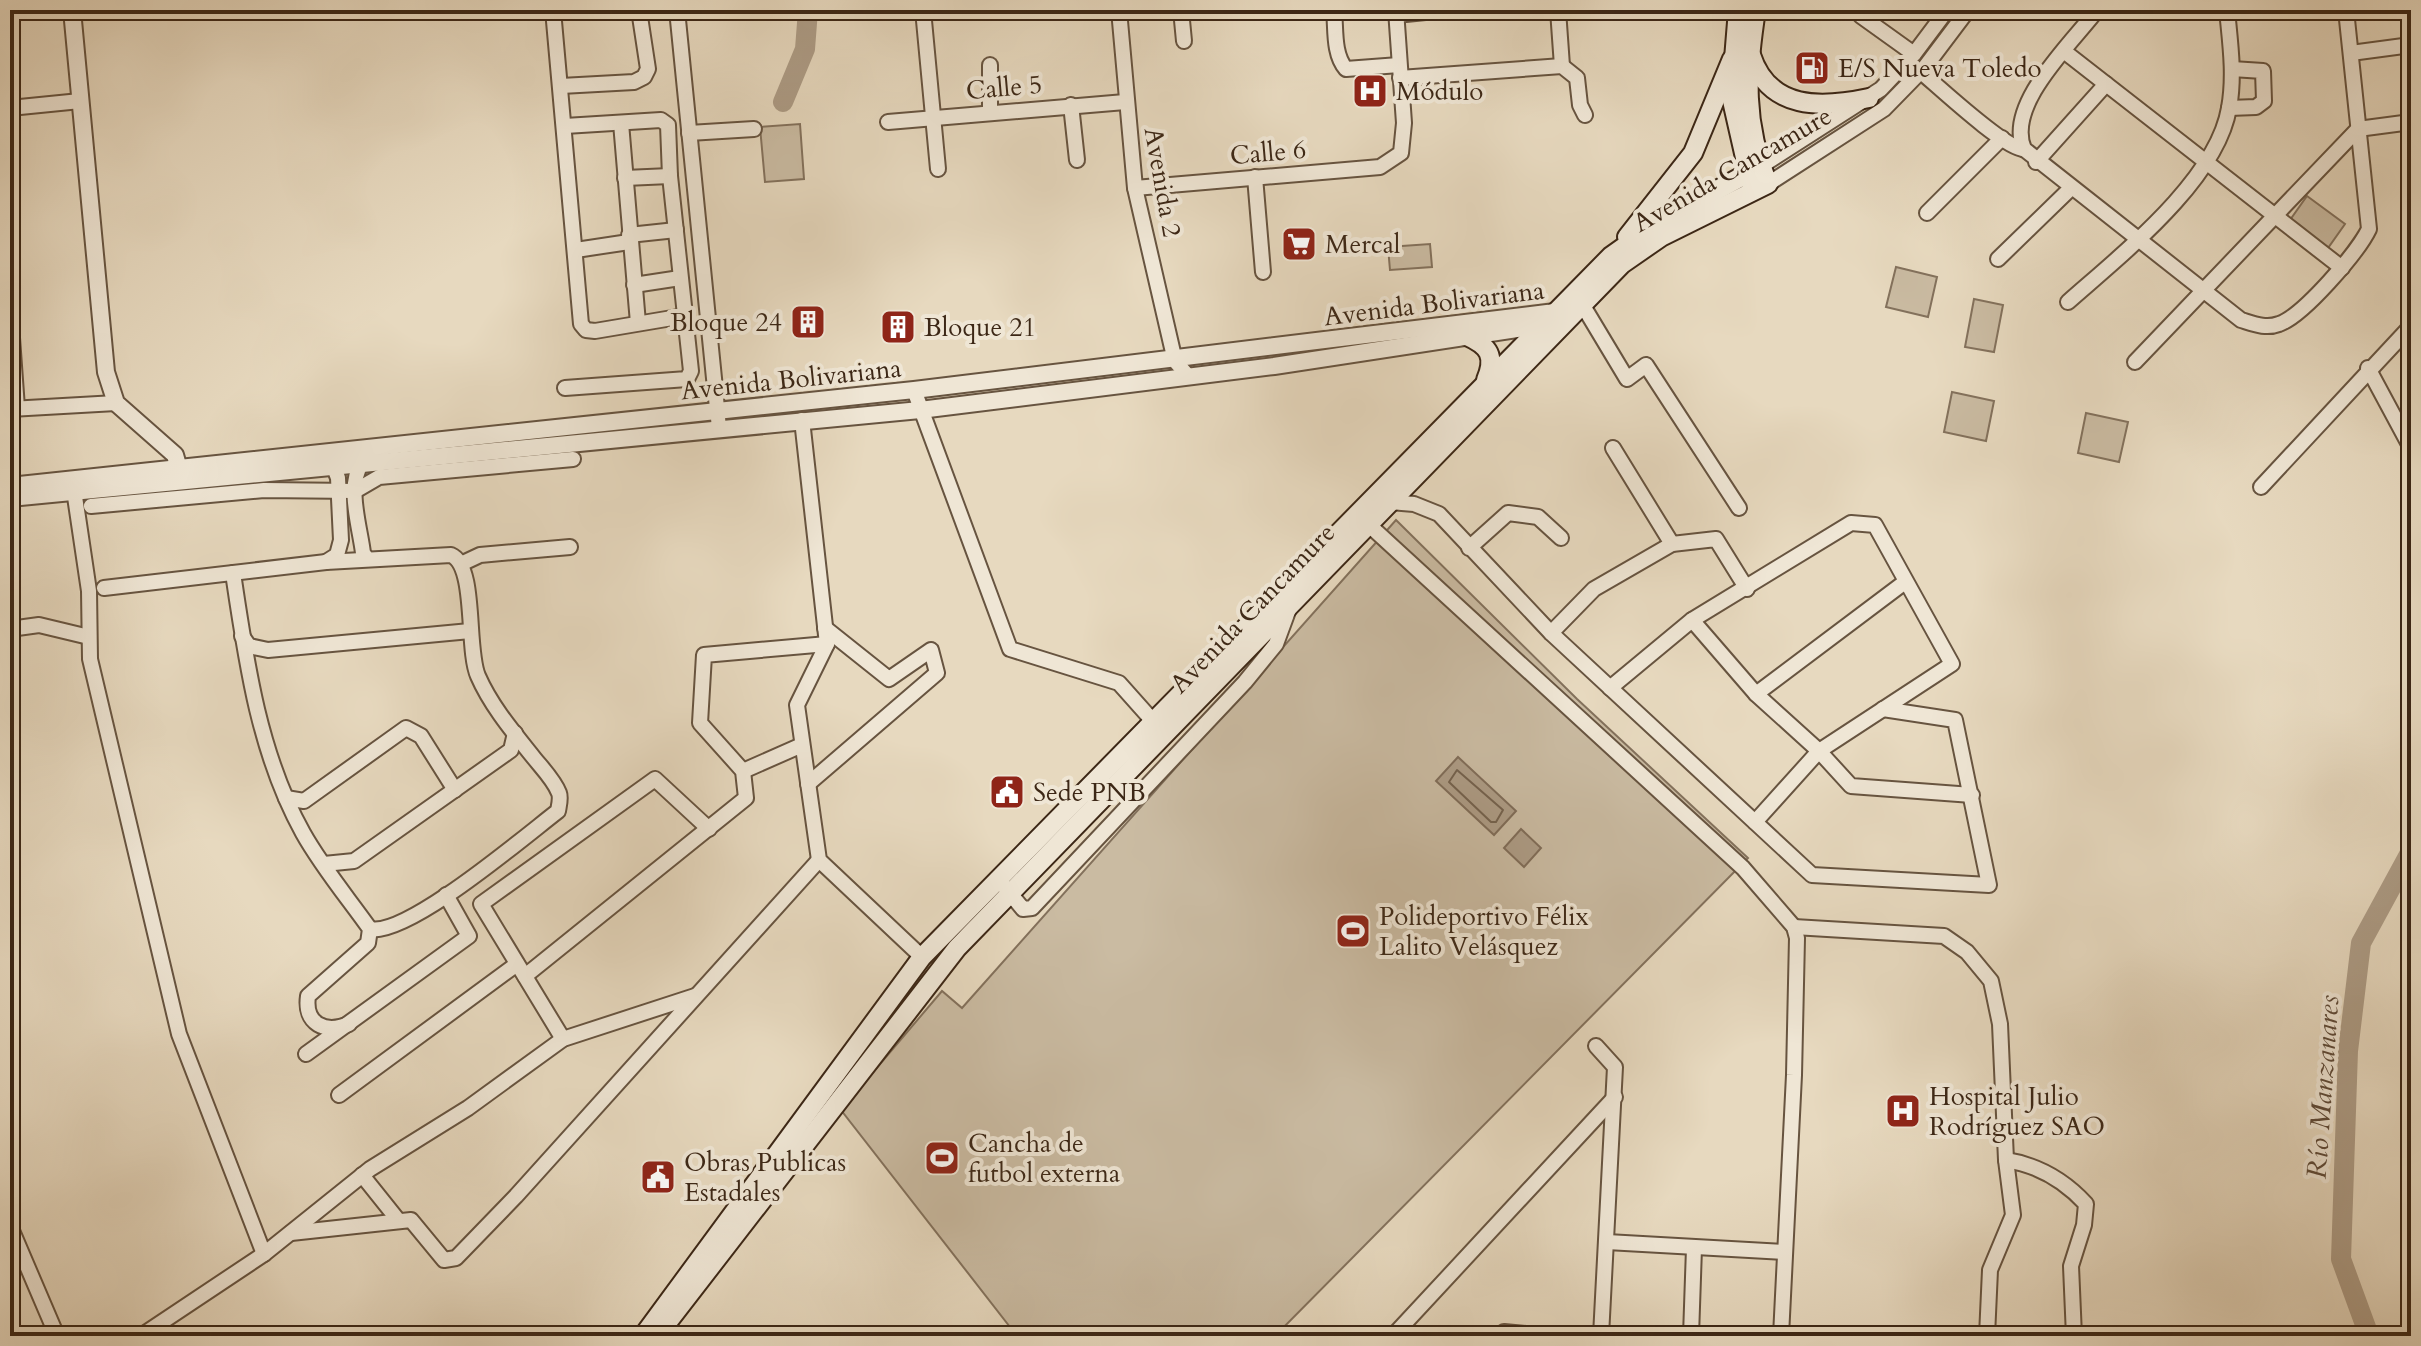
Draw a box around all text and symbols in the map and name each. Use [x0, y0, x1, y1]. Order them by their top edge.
fuel station icon: E/S Nueva Toledo [1793, 49, 1831, 87]
place label: E/S Nueva Toledo [1838, 51, 2042, 86]
street label: Calle 5 [964, 67, 1044, 108]
hospital icon: Módulo [1351, 72, 1389, 110]
place label: Módulo [1396, 74, 1483, 109]
street label: Avenida Cancamure [1626, 98, 1838, 241]
street label: Avenida 2 [1136, 124, 1189, 240]
street label: Calle 6 [1228, 132, 1308, 173]
supermarket icon: Mercal [1280, 225, 1318, 263]
place label: Mercal [1325, 227, 1401, 262]
street label: Avenida Bolivariana [1322, 273, 1546, 334]
building icon: Bloque 24 [789, 303, 827, 341]
place label: Bloque 24 [670, 305, 782, 340]
building icon: Bloque 21 [879, 308, 917, 346]
place label: Bloque 21 [924, 310, 1036, 345]
street label: Avenida Bolivariana [679, 351, 903, 408]
street label: Avenida Cancamure [1162, 516, 1343, 701]
public building icon: Sede PNB [988, 773, 1026, 811]
place label: Sede PNB [1033, 775, 1146, 810]
place label: Polideportivo Félix Lalito Velásquez [1379, 899, 1589, 964]
sports icon: Polideportivo Félix Lalito Velásquez [1334, 912, 1372, 950]
water label: Río Manzanares [2298, 993, 2348, 1180]
place label: Hospital Julio Rodríguez SAO [1929, 1079, 2105, 1144]
hospital icon: Hospital Julio Rodríguez SAO [1884, 1092, 1922, 1130]
place label: Cancha de futbol externa [968, 1126, 1120, 1191]
sports icon: Cancha de futbol externa [923, 1139, 961, 1177]
place label: Obras Publicas Estadales [684, 1145, 846, 1210]
public building icon: Obras Publicas Estadales [639, 1158, 677, 1196]

